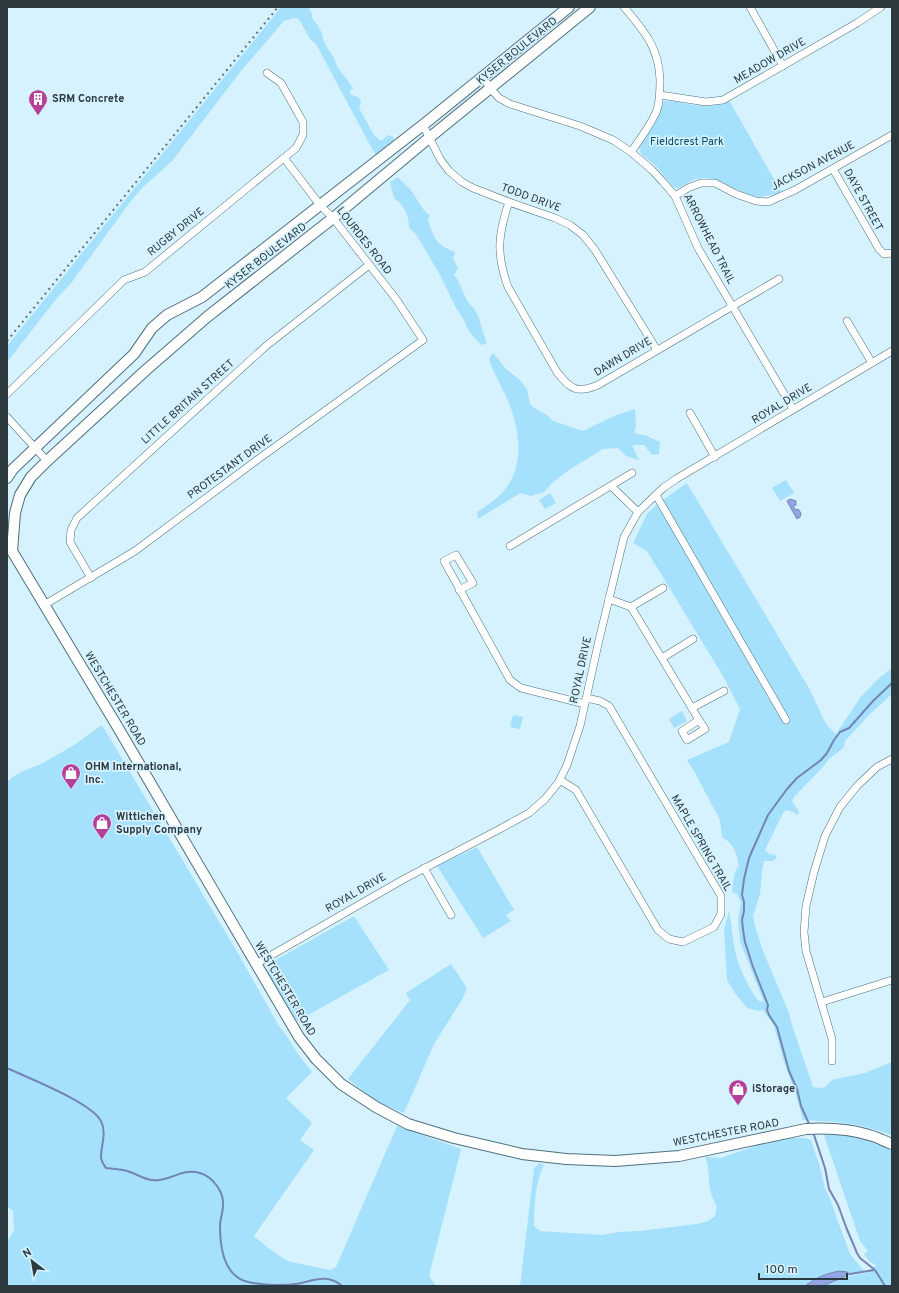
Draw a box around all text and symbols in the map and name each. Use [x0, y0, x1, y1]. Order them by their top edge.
street label: KYSER BOULEVARD [474, 14, 560, 88]
street label: MEADOW DRIVE [731, 35, 809, 87]
building icon: SRM Concrete [27, 88, 49, 116]
place label: SRM Concrete [52, 92, 124, 106]
park label: Fieldcrest Park [650, 135, 724, 149]
street label: JACKSON AVENUE [769, 138, 857, 194]
street label: DAYE STREET [840, 166, 886, 234]
street label: TODD DRIVE [499, 181, 563, 215]
street label: ARROWHEAD TRAIL [680, 191, 738, 287]
street label: LOURDES ROAD [333, 204, 395, 278]
street label: RUGBY DRIVE [145, 205, 207, 259]
street label: KYSER BOULEVARD [222, 220, 310, 292]
street label: DAWN DRIVE [592, 334, 654, 380]
street label: LITTLE BRITAIN STREET [139, 357, 237, 447]
street label: ROYAL DRIVE [749, 380, 815, 428]
street label: PROTESTANT DRIVE [185, 432, 275, 502]
street label: ROYAL DRIVE [567, 635, 595, 705]
street label: WESTCHESTER ROAD [81, 649, 149, 749]
place label: OHM International, Inc. [85, 760, 182, 787]
shop icon: OHM International, Inc. [60, 762, 82, 790]
street label: MAPLE SPRING TRAIL [668, 792, 734, 894]
place label: Wittichen Supply Company [116, 810, 202, 837]
shop icon: Wittichen Supply Company [91, 812, 113, 840]
street label: ROYAL DRIVE [323, 870, 389, 916]
street label: WESTCHESTER ROAD [251, 939, 319, 1039]
shop icon: iStorage [727, 1078, 749, 1106]
place label: iStorage [752, 1082, 795, 1096]
street label: WESTCHESTER ROAD [672, 1116, 780, 1150]
north arrow [12, 1241, 52, 1281]
text: N [20, 1245, 34, 1261]
scale bar [759, 1255, 847, 1281]
text: 100 m [765, 1262, 798, 1278]

